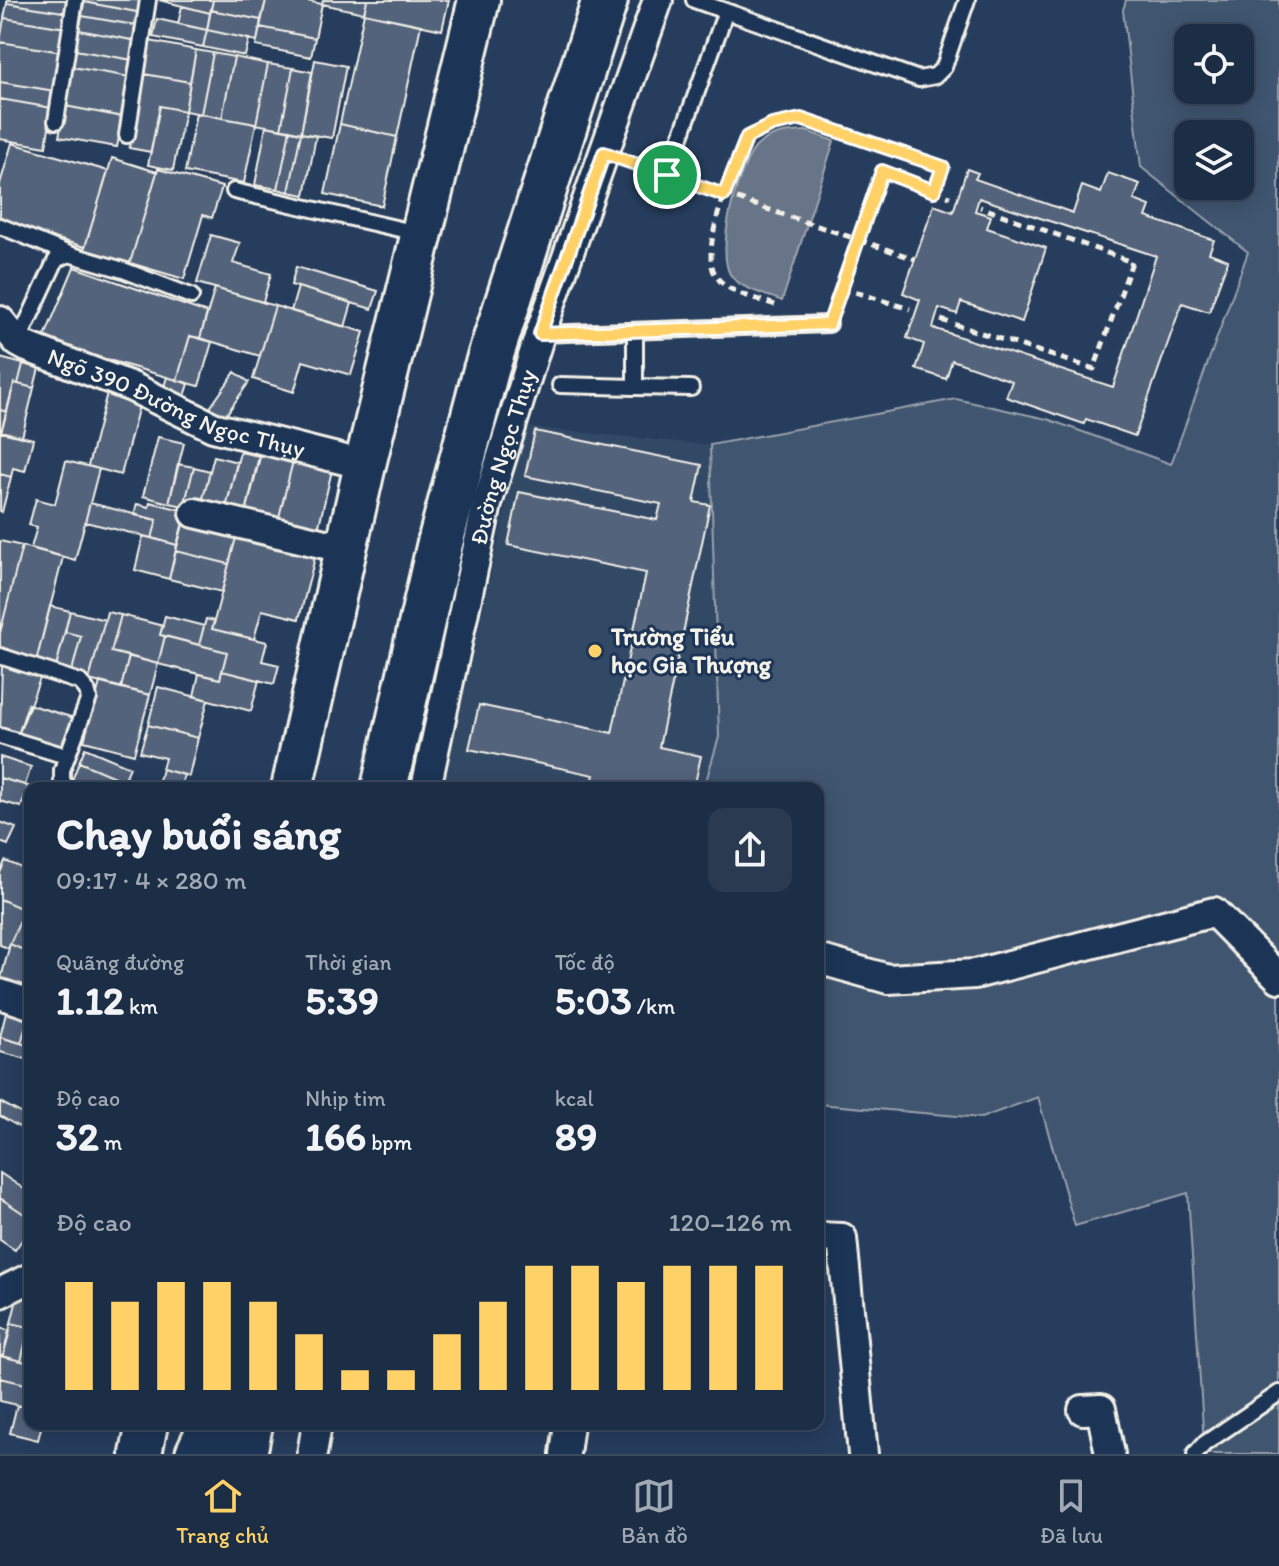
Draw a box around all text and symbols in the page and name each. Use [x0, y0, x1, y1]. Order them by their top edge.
map controls [1174, 24, 1254, 200]
button: locate [1174, 24, 1254, 104]
button: layers [1174, 120, 1254, 200]
pin [633, 141, 701, 209]
icon: arrive [645, 153, 689, 197]
street label: Ngõ 390 Đường Ngọc Thụy [44, 341, 309, 464]
street label: Đường Ngọc Thụy [464, 365, 542, 547]
place label: Trường Tiểu học Gia Thượng [610, 622, 772, 680]
marker: Trường Tiểu học Gia Thượng [586, 642, 604, 660]
text: Chạy buổi sáng [56, 807, 341, 860]
button: share [708, 808, 792, 892]
text: 09:17 · 4 × 280 m [56, 864, 247, 896]
text: Quãng đường [56, 949, 184, 976]
text: Thời gian [305, 949, 391, 976]
text: Tốc độ [555, 949, 615, 976]
text: 1.12 [56, 976, 124, 1024]
text: 5:39 [305, 976, 379, 1024]
text: 5:03 [555, 976, 632, 1024]
text: km [124, 993, 158, 1020]
text: /km [632, 993, 675, 1020]
text: Độ cao [56, 1085, 120, 1112]
text: Nhịp tim [305, 1085, 386, 1112]
text: kcal [555, 1085, 594, 1112]
text: 32 [56, 1112, 99, 1160]
text: 166 [305, 1112, 366, 1160]
text: 89 [555, 1112, 598, 1160]
text: m [99, 1129, 122, 1156]
text: bpm [366, 1129, 412, 1156]
text: Độ cao [56, 1206, 132, 1238]
text: 120–126 m [669, 1206, 792, 1238]
tab: Trang chủ [176, 1474, 269, 1549]
tab: Bản đồ [621, 1474, 688, 1549]
tab: Đã lưu [1040, 1474, 1103, 1549]

